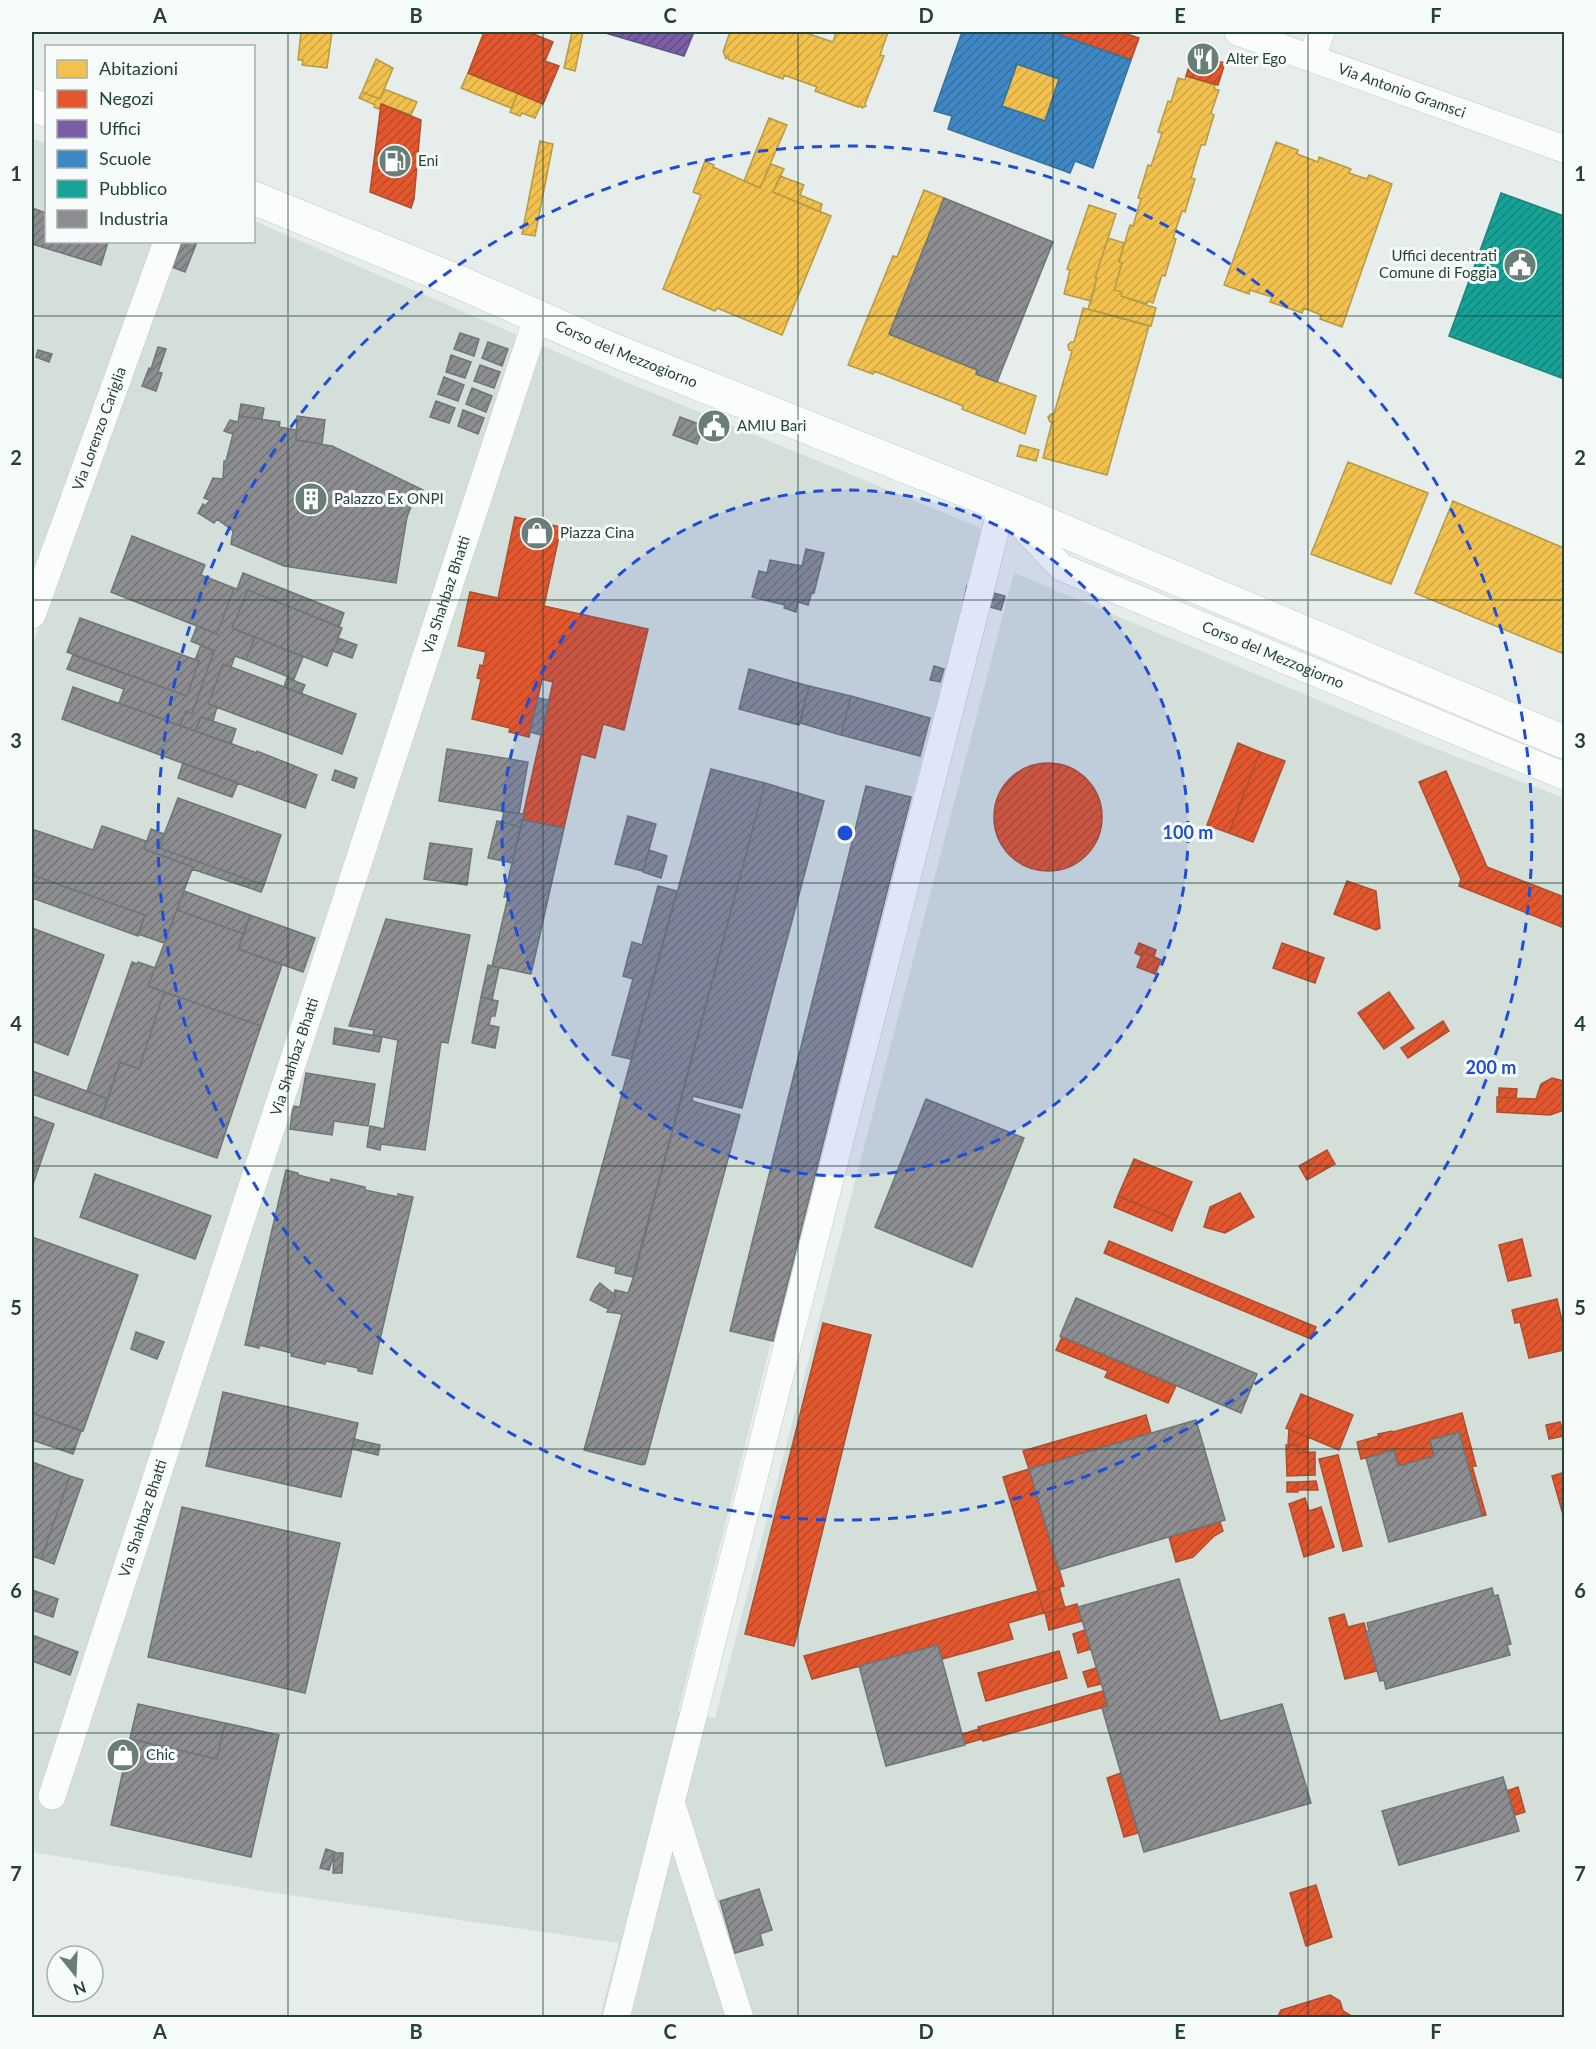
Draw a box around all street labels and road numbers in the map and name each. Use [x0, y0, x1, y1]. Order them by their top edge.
street label: Via Antonio Gramsci [1336, 59, 1468, 121]
street label: Corso del Mezzogiorno [553, 316, 701, 391]
street label: Via Lorenzo Cariglia [68, 364, 129, 493]
street label: Via Shahbaz Bhatti [417, 533, 473, 656]
street label: Corso del Mezzogiorno [1200, 617, 1347, 692]
street label: Via Shahbaz Bhatti [266, 995, 321, 1118]
street label: Via Shahbaz Bhatti [114, 1457, 170, 1580]

